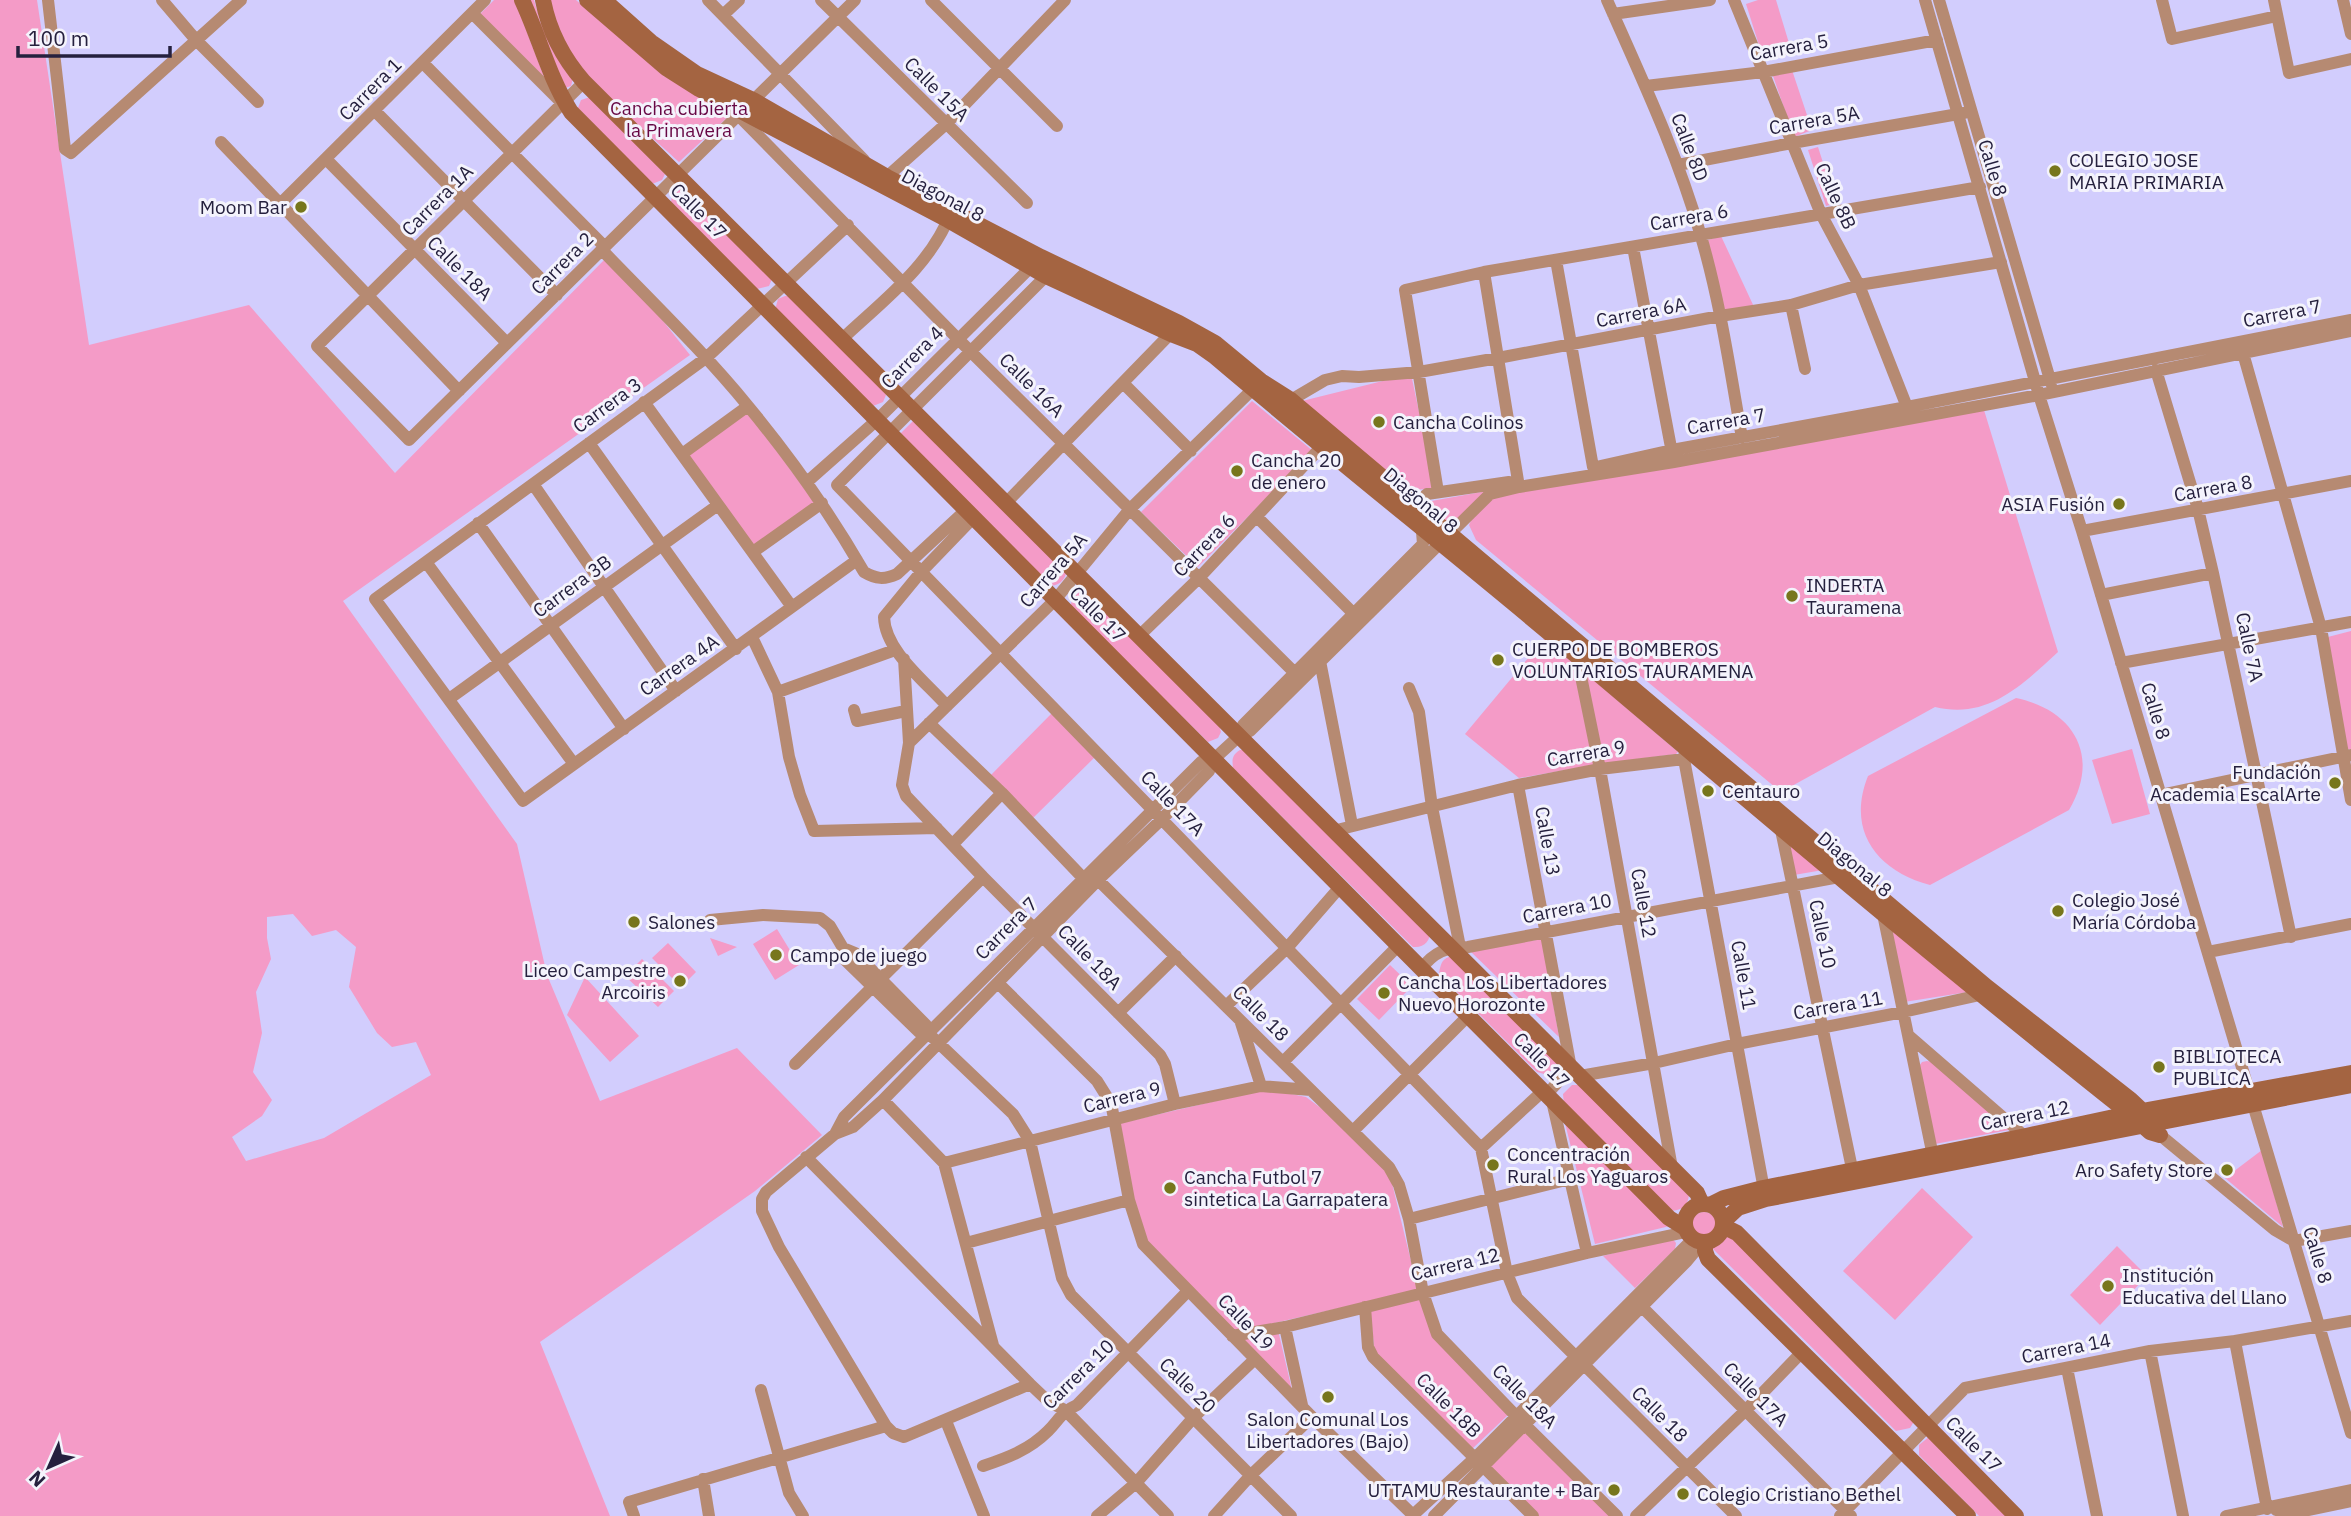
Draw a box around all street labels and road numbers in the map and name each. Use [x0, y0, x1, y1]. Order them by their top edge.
street label: Carrera 5 [1748, 28, 1830, 66]
street label: Calle 15A [899, 51, 975, 127]
street label: Carrera 1 [334, 53, 406, 125]
street label: Carrera 5A [1767, 100, 1861, 140]
street label: Calle 8D [1666, 109, 1714, 185]
street label: Calle 8 [1973, 137, 2013, 199]
street label: Carrera 1A [396, 159, 478, 241]
street label: Calle 8B [1810, 159, 1862, 233]
street label: Diagonal 8 [898, 163, 988, 227]
street label: Calle 17 [666, 178, 732, 244]
street label: Carrera 6 [1648, 198, 1730, 236]
street label: Carrera 2 [526, 227, 598, 299]
street label: Calle 18A [422, 230, 498, 306]
street label: Carrera 6A [1594, 292, 1688, 332]
street label: Carrera 7 [2241, 294, 2323, 332]
street label: Carrera 4 [876, 321, 948, 393]
street label: Calle 16A [994, 347, 1070, 423]
street label: Carrera 3 [568, 372, 646, 438]
street label: Carrera 7 [1685, 402, 1767, 440]
street label: Diagonal 8 [1379, 462, 1463, 538]
street label: Carrera 8 [2172, 469, 2254, 507]
street label: Carrera 6 [1168, 508, 1240, 582]
street label: Carrera 5A [1014, 528, 1092, 612]
street label: Carrera 3B [528, 549, 616, 623]
street label: Calle 17 [1065, 581, 1131, 647]
street label: Calle 7A [2231, 610, 2269, 684]
street label: Carrera 4A [635, 629, 723, 701]
street label: Calle 8 [2136, 680, 2176, 742]
street label: Carrera 9 [1545, 734, 1627, 772]
street label: Calle 17A [1136, 765, 1210, 841]
street label: Calle 13 [1530, 804, 1566, 878]
street label: Diagonal 8 [1813, 826, 1897, 902]
street label: Calle 12 [1626, 866, 1662, 940]
street label: Carrera 10 [1520, 888, 1614, 928]
street label: Carrera 7 [970, 892, 1042, 964]
street label: Calle 10 [1804, 897, 1842, 971]
street label: Calle 18A [1053, 919, 1127, 995]
street label: Calle 11 [1726, 938, 1762, 1012]
street label: Calle 18 [1228, 980, 1294, 1046]
street label: Carrera 11 [1791, 985, 1885, 1025]
street label: Calle 17 [1509, 1027, 1575, 1093]
street label: Carrera 9 [1081, 1076, 1163, 1118]
street label: Carrera 12 [1978, 1095, 2072, 1135]
street label: Calle 8 [2298, 1224, 2338, 1286]
street label: Carrera 12 [1408, 1242, 1502, 1286]
street label: Calle 19 [1213, 1289, 1279, 1355]
street label: Carrera 14 [2019, 1328, 2113, 1368]
street label: Carrera 10 [1037, 1334, 1119, 1414]
street label: Calle 20 [1155, 1352, 1221, 1418]
street label: Calle 17A [1718, 1356, 1794, 1432]
street label: Calle 18A [1487, 1358, 1563, 1434]
street label: Calle 18B [1411, 1367, 1487, 1443]
street label: Calle 18 [1627, 1381, 1693, 1447]
street label: Calle 17 [1941, 1411, 2007, 1477]

